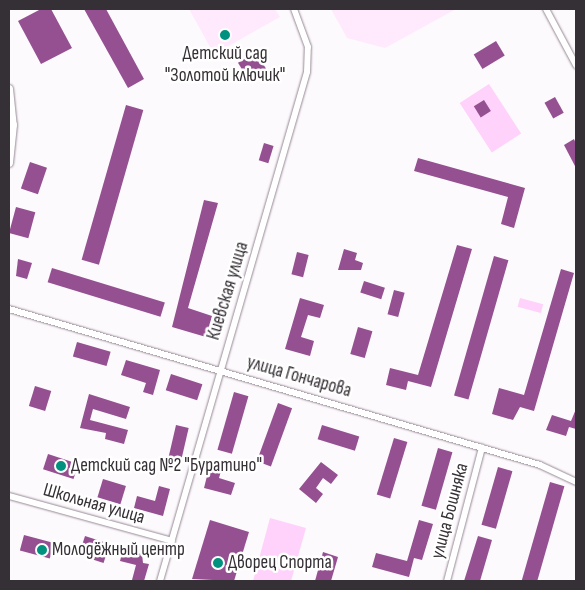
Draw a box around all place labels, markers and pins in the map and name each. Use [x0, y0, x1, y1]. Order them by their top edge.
marker: Детский сад "Золотой ключик" [219, 29, 231, 41]
place label: Детский сад "Золотой ключик" [165, 43, 285, 87]
place label: Детский сад №2 "Буратино" [71, 455, 262, 477]
marker: Детский сад №2 "Буратино" [55, 460, 67, 472]
place label: Молодёжный центр [52, 539, 185, 561]
marker: Молодёжный центр [36, 544, 48, 556]
place label: Дворец Спорта [228, 552, 332, 574]
marker: Дворец Спорта [212, 557, 224, 569]

